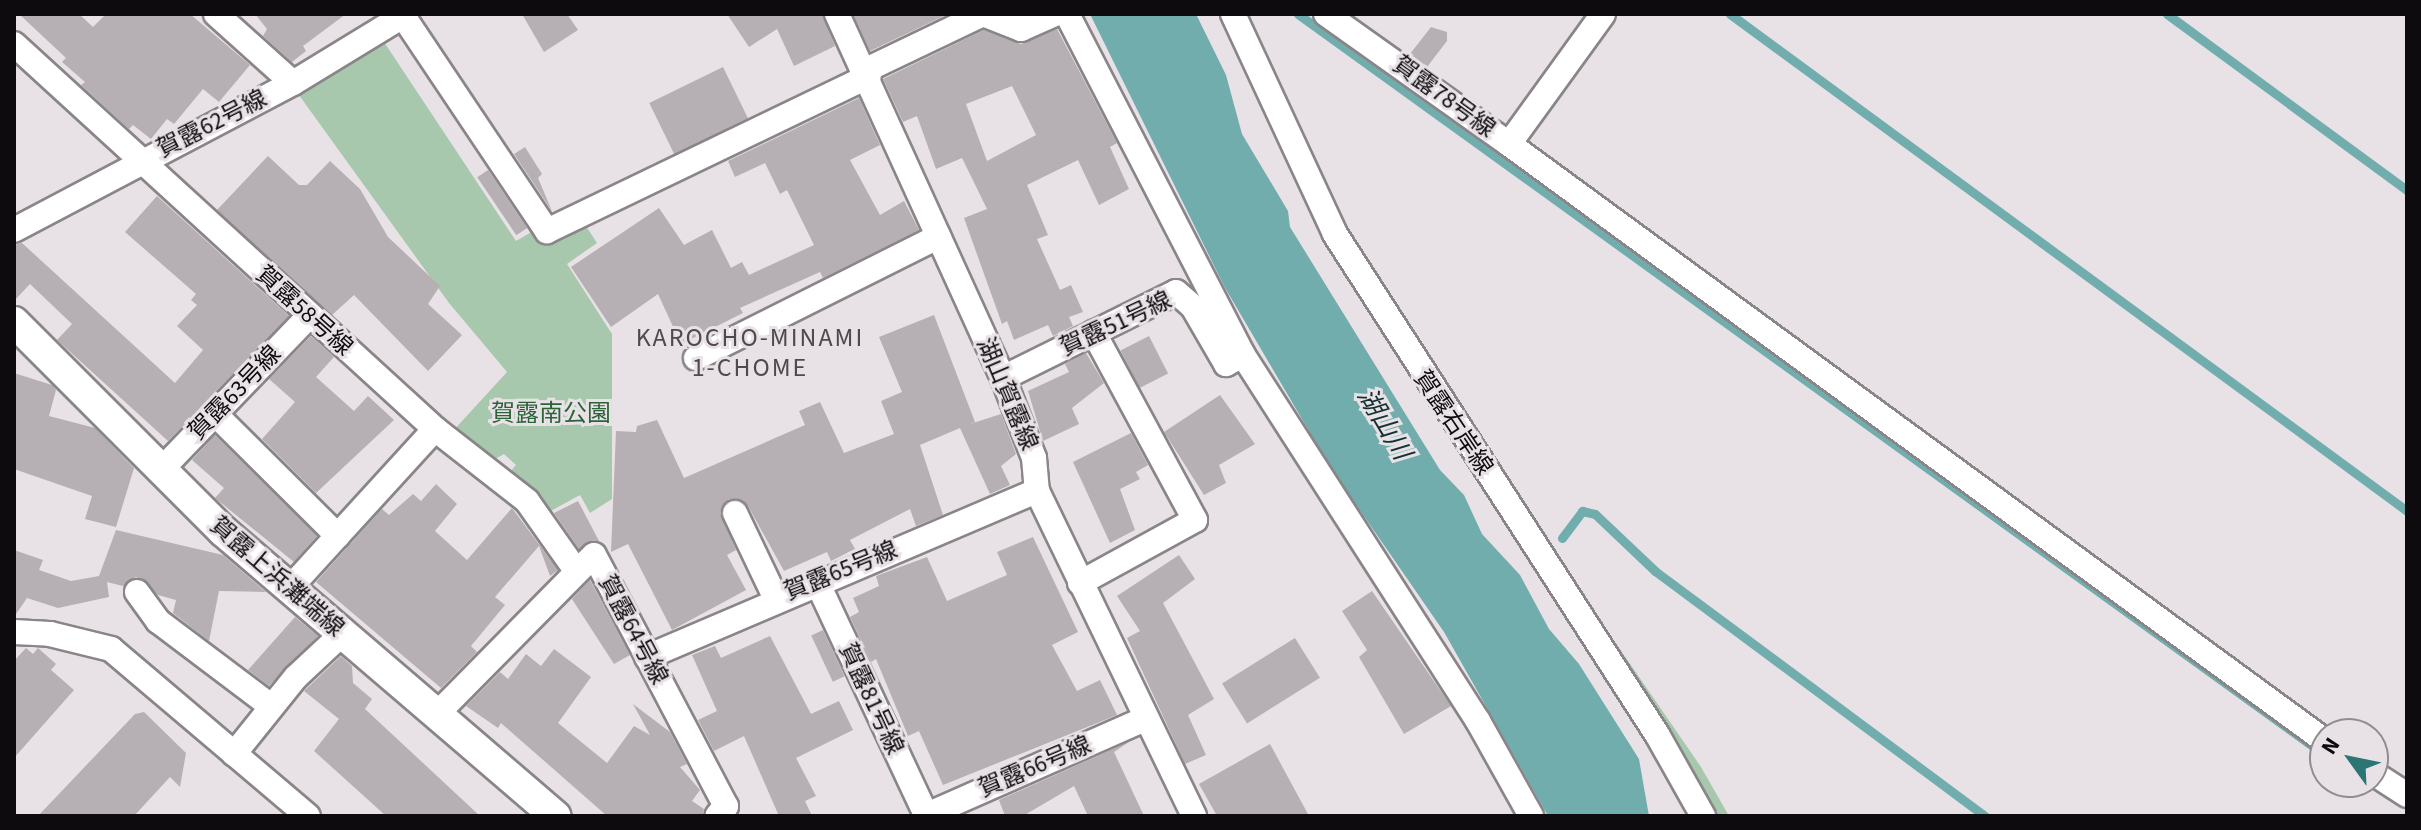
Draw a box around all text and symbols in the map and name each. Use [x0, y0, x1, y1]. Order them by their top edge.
street label: 賀露78号線 [1387, 50, 1501, 144]
street label: 賀露62号線 [152, 84, 272, 164]
street label: 賀露58号線 [250, 260, 358, 362]
street label: 賀露51号線 [1056, 286, 1176, 362]
district label: KAROCHO-MINAMI 1-CHOME [636, 322, 864, 384]
street label: 湖山賀露線 [970, 333, 1044, 455]
street label: 賀露63号線 [183, 340, 287, 446]
street label: 賀露右岸線 [1408, 365, 1498, 481]
water label: 湖山川 [1351, 383, 1417, 465]
park label: 賀露南公園 [491, 400, 611, 428]
street label: 賀露上浜灘端線 [204, 511, 350, 643]
street label: 賀露65号線 [780, 535, 902, 607]
street label: 賀露64号線 [592, 570, 674, 690]
street label: 賀露81号線 [833, 639, 909, 759]
north arrow [2309, 718, 2389, 798]
street label: 賀露66号線 [974, 730, 1096, 804]
text: N [2313, 731, 2348, 761]

